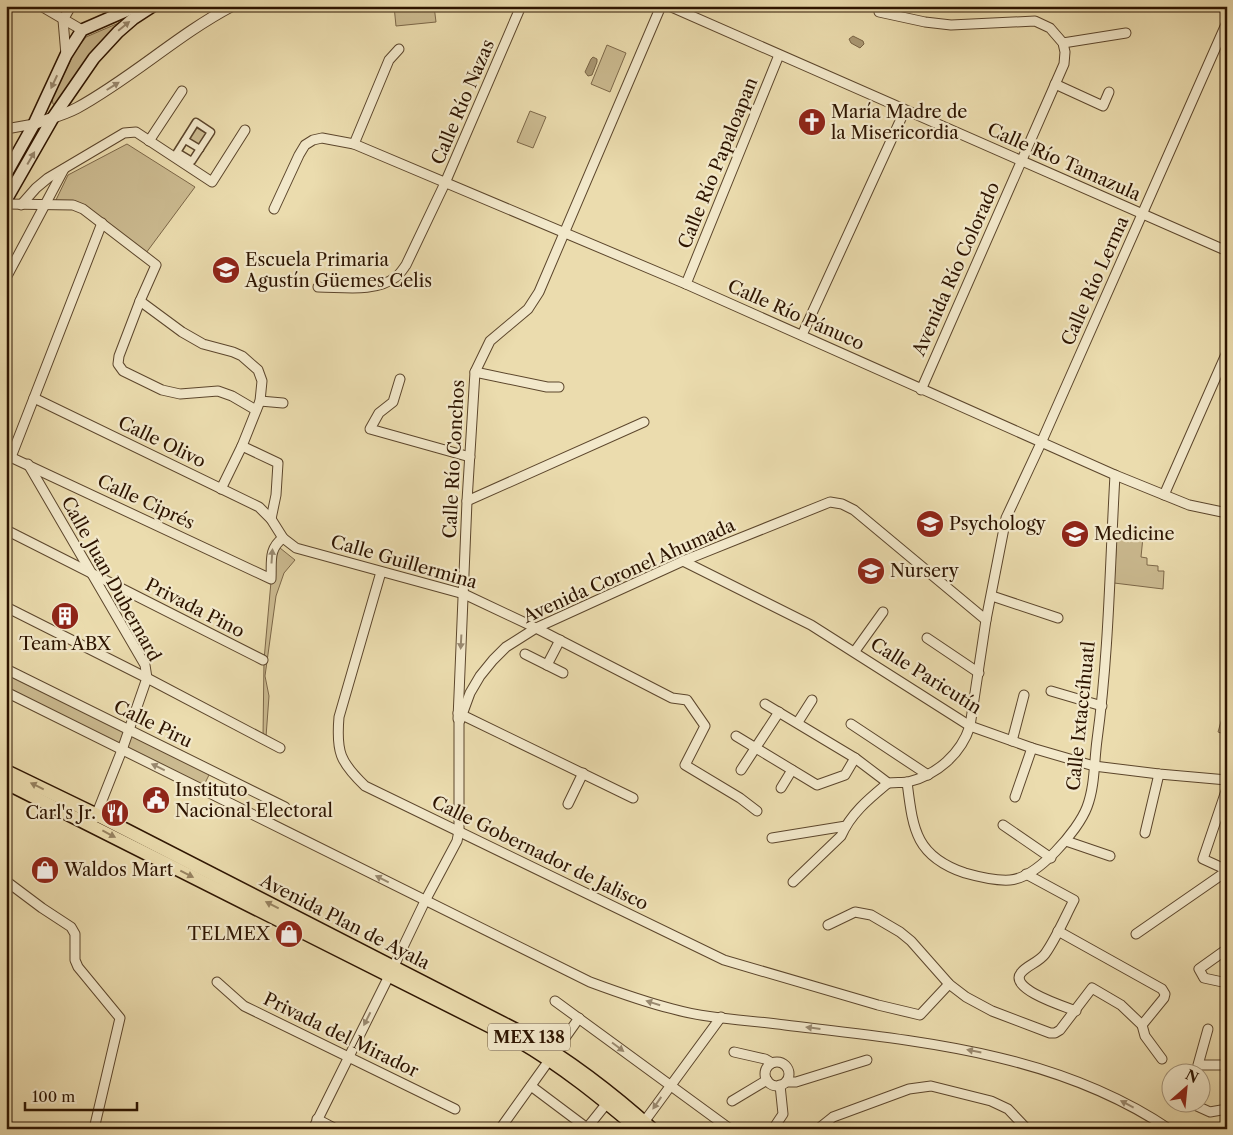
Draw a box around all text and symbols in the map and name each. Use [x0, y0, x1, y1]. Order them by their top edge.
one-way arrow [118, 21, 131, 32]
street label: Calle Río Nazas [427, 36, 499, 168]
one-way arrow [50, 74, 58, 89]
street label: Calle Río Papaloapan [674, 74, 762, 252]
one-way arrow [106, 82, 120, 91]
place label: María Madre de la Misericordia [831, 101, 967, 144]
church icon: María Madre de la Misericordia [797, 107, 827, 137]
street label: Calle Río Tamazula [984, 118, 1145, 206]
one-way arrow [26, 151, 35, 165]
street label: Avenida Río Colorado [907, 179, 1004, 360]
street label: Calle Río Lerma [1057, 213, 1134, 349]
place label: Escuela Primaria Agustín Güemes Celis [244, 249, 432, 292]
school or university icon: Escuela Primaria Agustín Güemes Celis [211, 255, 241, 285]
street label: Calle Río Pánuco [724, 275, 868, 355]
street label: Calle Río Conchos [439, 379, 469, 539]
street label: Calle Olivo [115, 411, 209, 473]
street label: Calle Ciprés [94, 470, 198, 534]
street label: Calle Juan Dubernard [57, 493, 165, 665]
school or university icon: Psychology [915, 509, 945, 539]
place label: Psychology [949, 513, 1047, 535]
street label: Avenida Coronel Ahumada [519, 514, 739, 628]
school or university icon: Medicine [1060, 519, 1090, 549]
place label: Medicine [1094, 523, 1175, 545]
street label: Calle Guillermina [328, 531, 480, 594]
one-way arrow [269, 548, 277, 564]
school or university icon: Nursery [856, 556, 886, 586]
place label: Nursery [890, 560, 960, 582]
street label: Privada Pino [142, 574, 248, 642]
building icon: Team ABX [50, 601, 80, 631]
place label: Team ABX [19, 633, 112, 655]
street label: Calle Paricutín [866, 633, 986, 719]
one-way arrow [457, 635, 465, 651]
street label: Calle Ixtaccíhuatl [1062, 640, 1100, 792]
street label: Calle Piru [110, 695, 196, 753]
one-way arrow [151, 763, 165, 771]
place label: Instituto Nacional Electoral [175, 779, 333, 822]
one-way arrow [30, 782, 44, 790]
public building icon: Instituto Nacional Electoral [141, 785, 171, 815]
street label: Calle Gobernador de Jalisco [428, 791, 652, 915]
restaurant icon: Carl's Jr. [100, 798, 130, 828]
place label: Carl's Jr. [25, 802, 96, 824]
one-way arrow [102, 830, 116, 838]
shop icon: Waldos Mart [30, 855, 60, 885]
place label: Waldos Mart [63, 859, 174, 881]
street label: Avenida Plan de Ayala [256, 869, 434, 975]
one-way arrow [180, 870, 194, 878]
one-way arrow [374, 875, 389, 883]
one-way arrow [265, 901, 279, 909]
shop icon: TELMEX [274, 919, 304, 949]
place label: TELMEX [188, 923, 271, 945]
street label: Privada del Mirador [260, 988, 423, 1082]
one-way arrow [645, 999, 660, 1007]
one-way arrow [363, 1012, 371, 1027]
road number: MEX 138 [488, 1024, 570, 1050]
one-way arrow [805, 1024, 821, 1032]
one-way arrow [611, 1042, 625, 1052]
one-way arrow [965, 1047, 981, 1055]
north arrow [1160, 1062, 1210, 1112]
text: N [1182, 1066, 1201, 1087]
scale bar [25, 1080, 138, 1112]
text: 100 m [32, 1087, 75, 1106]
one-way arrow [652, 1097, 662, 1110]
one-way arrow [1120, 1100, 1134, 1108]

